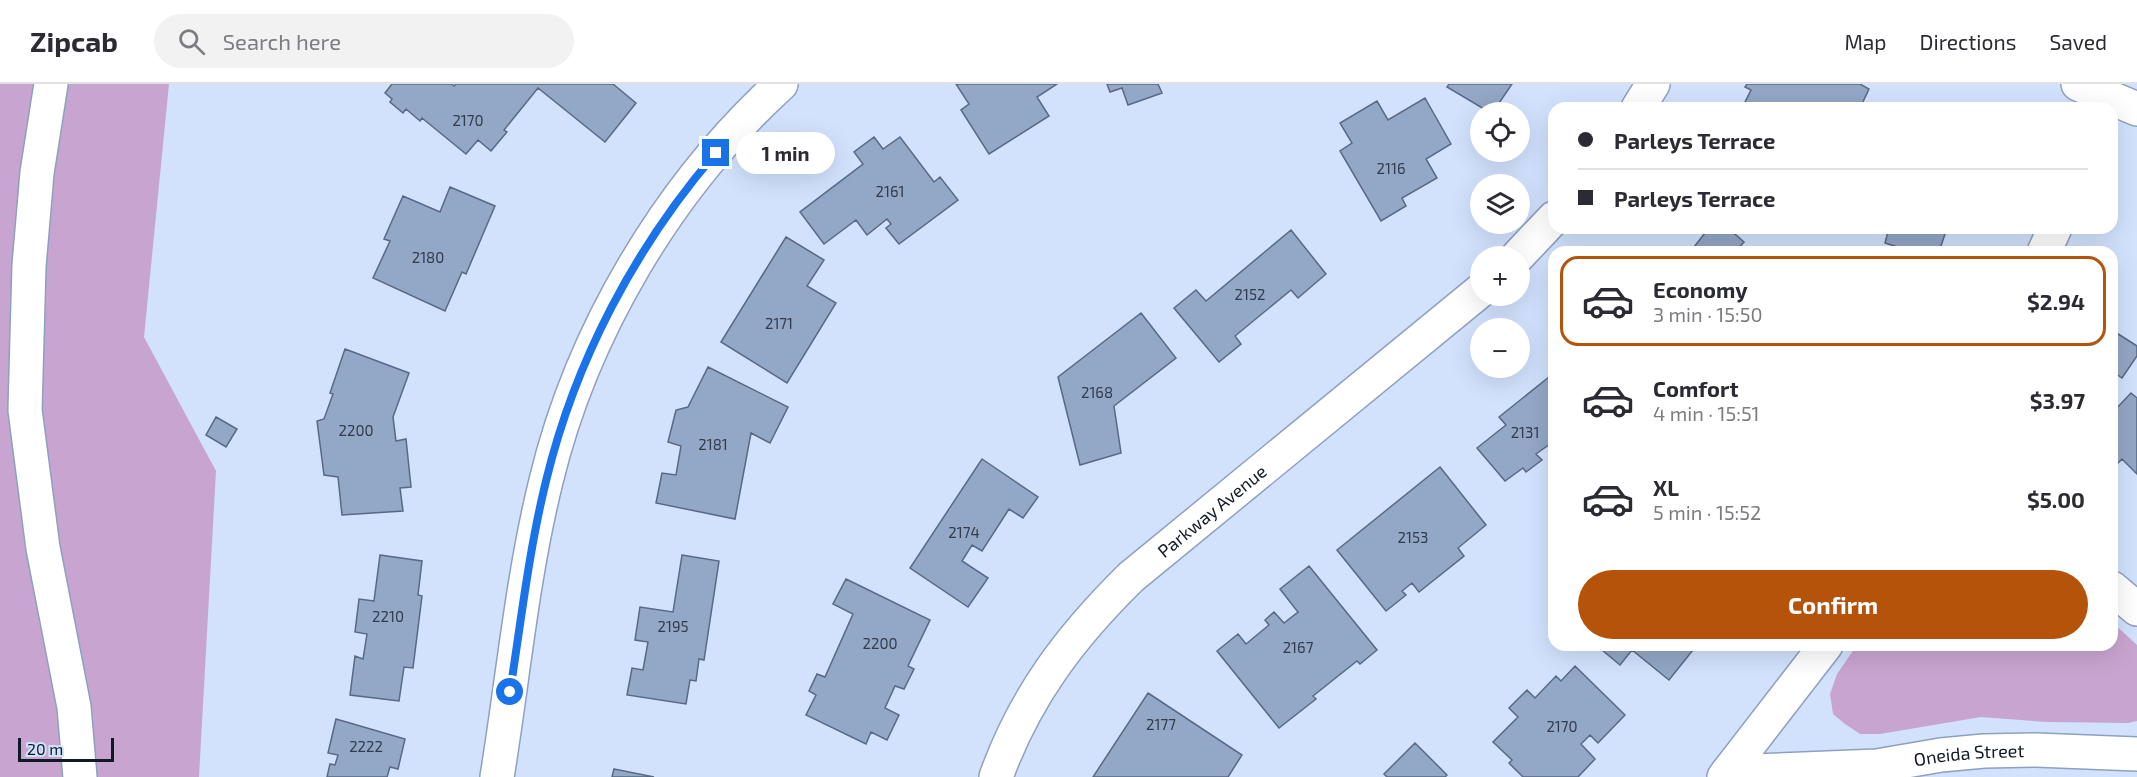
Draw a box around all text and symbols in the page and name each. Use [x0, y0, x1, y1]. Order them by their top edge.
search box [154, 14, 574, 68]
text: Zipcab [30, 24, 118, 58]
icon: search [175, 25, 208, 58]
text: Search here [223, 28, 341, 54]
text: Map [1844, 29, 1887, 54]
text: Directions [1920, 29, 2016, 54]
text: Saved [2049, 29, 2107, 54]
map controls [1470, 102, 1530, 378]
button: locate [1470, 102, 1530, 162]
house number: 2170 [452, 111, 484, 129]
text: Parleys Terrace [1614, 127, 1775, 153]
callout: 1 min [737, 132, 836, 174]
route end [702, 139, 729, 166]
text: 1 min [761, 141, 810, 165]
house number: 2116 [1377, 159, 1405, 177]
button: layers [1470, 174, 1530, 234]
house number: 2161 [876, 182, 904, 200]
text: Parleys Terrace [1614, 185, 1775, 211]
button: + [1470, 246, 1530, 306]
house number: 2180 [412, 248, 444, 266]
icon: car [1581, 274, 1635, 328]
text: Economy [1653, 276, 1748, 302]
house number: 2152 [1235, 285, 1265, 303]
text: $2.94 [2027, 288, 2085, 314]
text: 3 min · 15:50 [1653, 302, 1763, 326]
house number: 2171 [765, 314, 793, 332]
button: − [1470, 318, 1530, 378]
icon: car [1581, 373, 1635, 427]
text: Comfort [1653, 375, 1738, 401]
house number: 2168 [1081, 383, 1113, 401]
text: $3.97 [2030, 387, 2085, 413]
text: 4 min · 15:51 [1653, 401, 1760, 425]
house number: 2200 [339, 421, 373, 439]
house number: 2131 [1511, 423, 1539, 441]
house number: 2181 [698, 435, 728, 453]
street label: Parkway Avenue [1153, 460, 1271, 562]
icon: car [1581, 472, 1635, 526]
text: XL [1653, 474, 1679, 500]
text: $5.00 [2027, 486, 2085, 512]
text: 5 min · 15:52 [1653, 500, 1761, 524]
house number: 2174 [948, 523, 980, 541]
house number: 2153 [1398, 528, 1428, 546]
button: Confirm [1578, 570, 2088, 639]
house number: 2210 [372, 607, 404, 625]
house number: 2195 [657, 617, 689, 635]
house number: 2200 [863, 634, 897, 652]
house number: 2167 [1283, 638, 1314, 656]
route start [496, 678, 523, 705]
house number: 2177 [1146, 715, 1176, 733]
house number: 2170 [1546, 717, 1578, 735]
scale bar [18, 735, 114, 762]
house number: 2222 [349, 737, 383, 755]
text: 20 m [27, 739, 63, 758]
street label: Oneida Street [1912, 739, 2025, 771]

